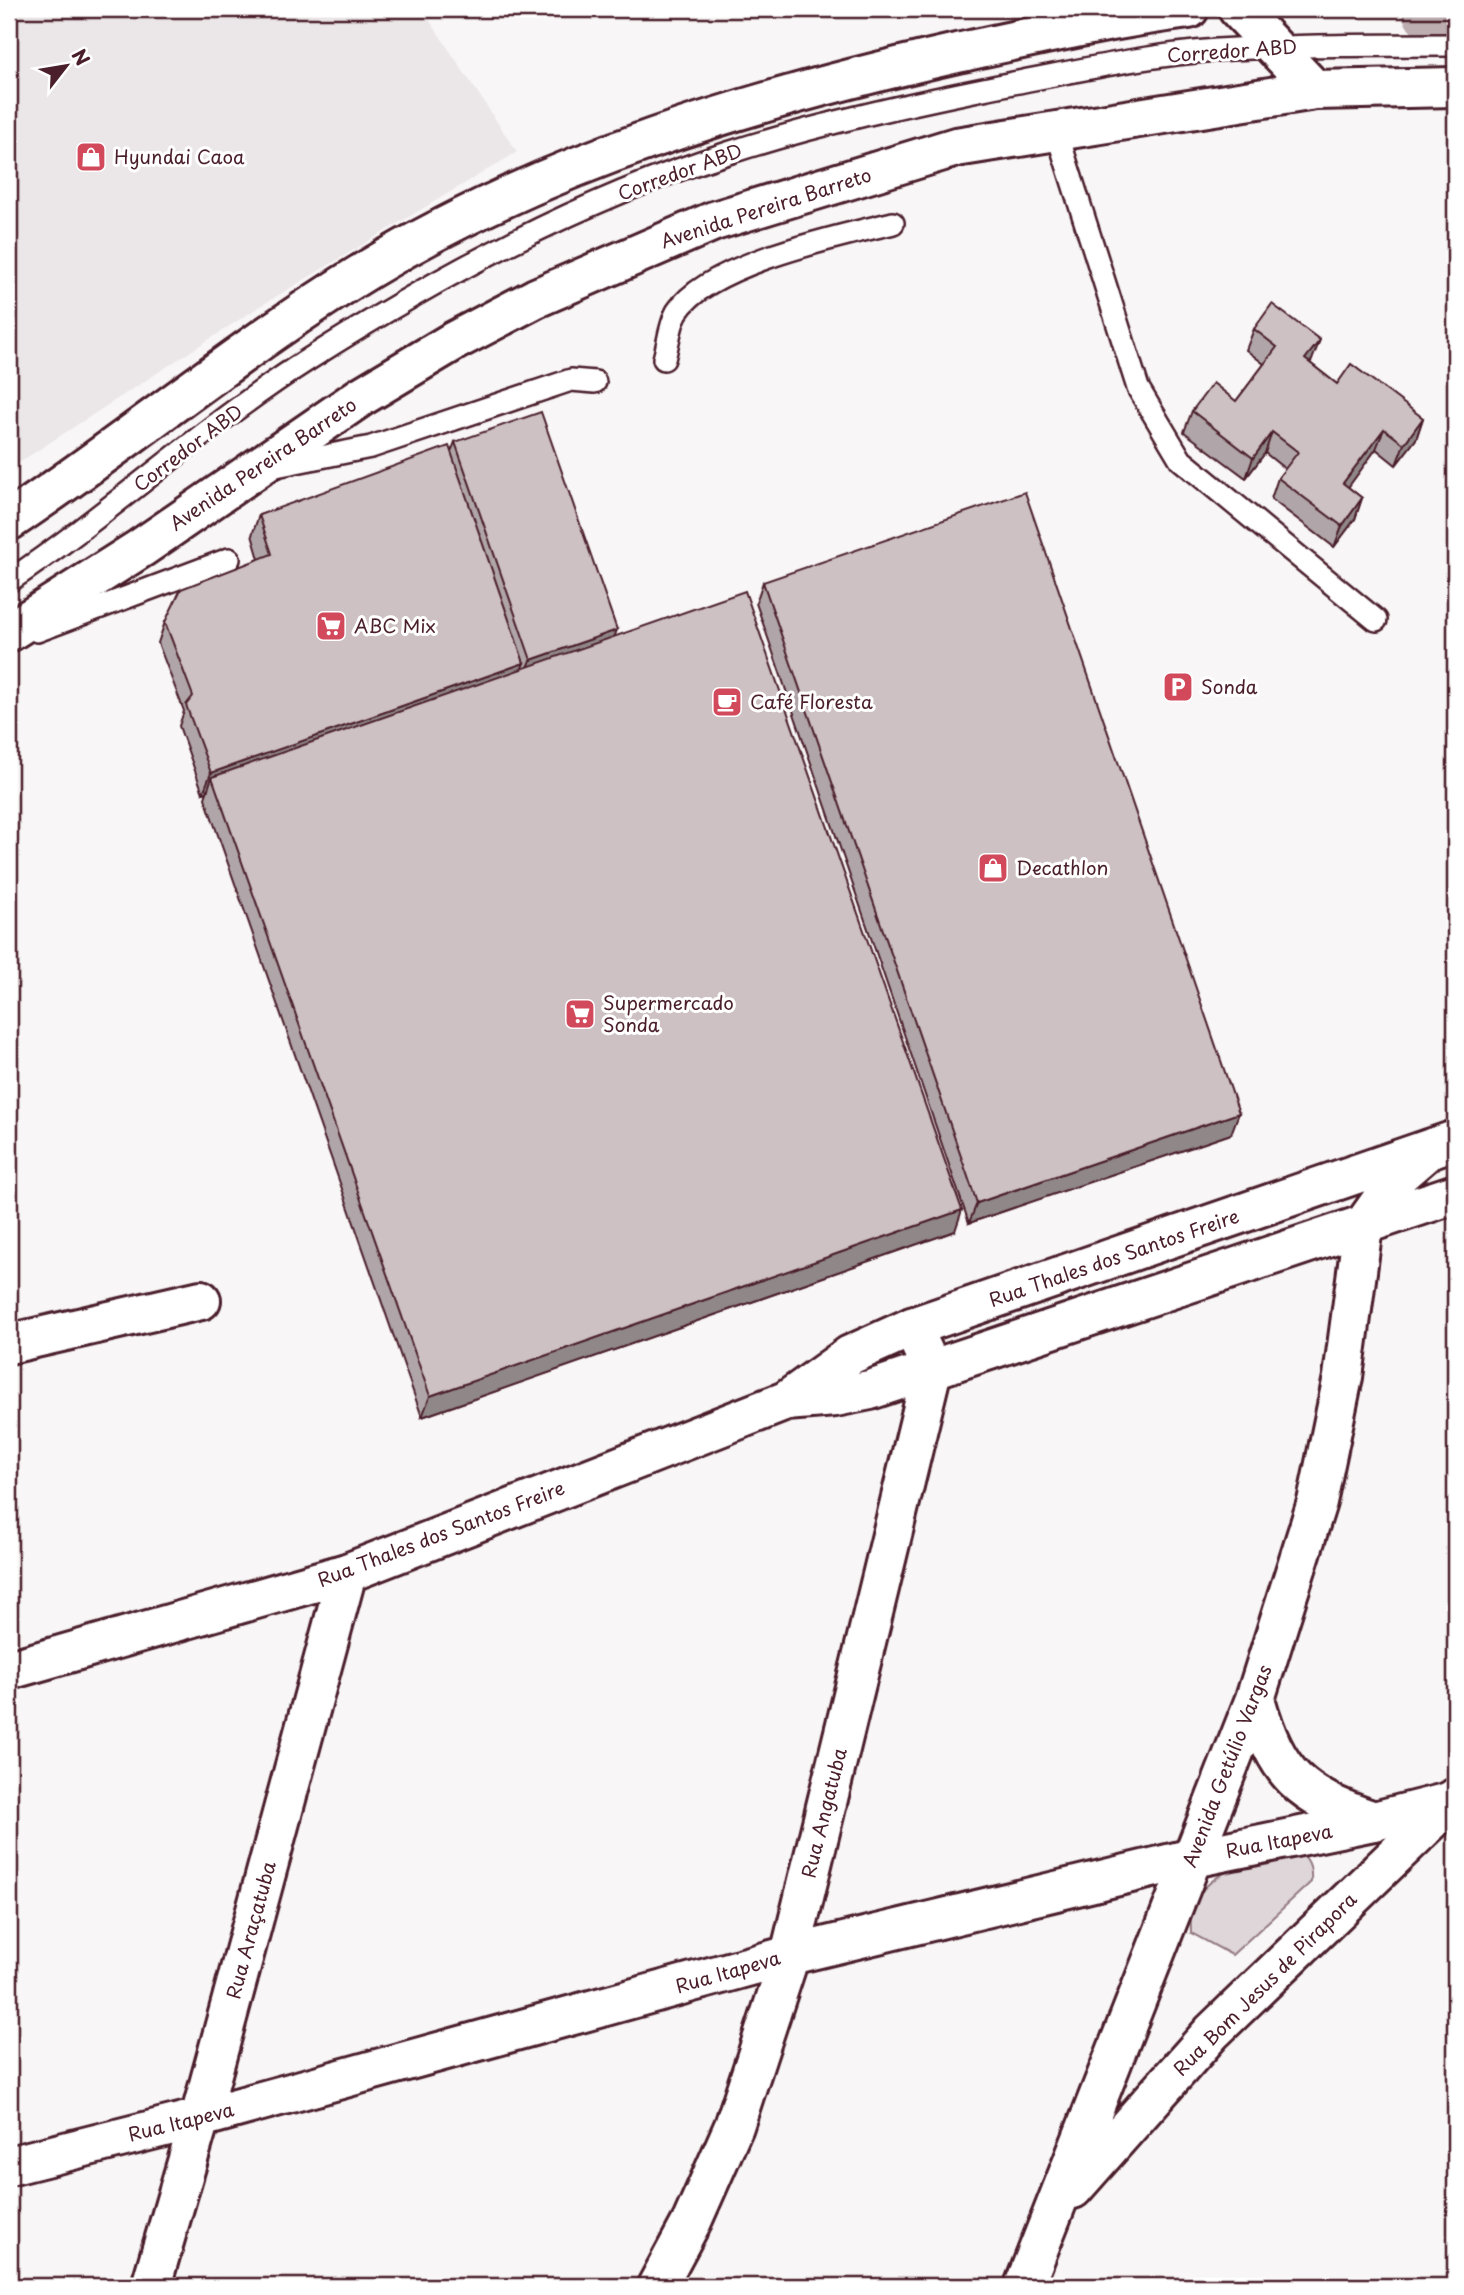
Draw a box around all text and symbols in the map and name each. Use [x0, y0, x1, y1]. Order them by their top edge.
street label: Corredor ABD [1166, 31, 1298, 69]
north arrow [32, 32, 102, 102]
text: N [66, 43, 97, 70]
street label: Corredor ABD [614, 136, 746, 207]
shop icon: Hyundai Caoa [74, 140, 108, 174]
place label: Hyundai Caoa [114, 142, 245, 170]
street label: Avenida Pereira Barreto [657, 160, 875, 254]
street label: Avenida Pereira Barreto [163, 390, 362, 536]
street label: Corredor ABD [127, 397, 248, 498]
supermarket icon: ABC Mix [314, 609, 348, 643]
place label: ABC Mix [354, 611, 436, 639]
parking icon: Sonda [1161, 670, 1195, 704]
place label: Sonda [1201, 672, 1258, 700]
cafe icon: Café Floresta [710, 685, 744, 719]
place label: Café Floresta [750, 687, 873, 715]
shop icon: Decathlon [976, 851, 1010, 885]
place label: Decathlon [1016, 853, 1109, 881]
place label: Supermercado Sonda [603, 988, 734, 1038]
supermarket icon: Supermercado Sonda [563, 997, 597, 1031]
street label: Rua Thales dos Santos Freire [985, 1201, 1242, 1313]
street label: Rua Thales dos Santos Freire [313, 1473, 568, 1593]
street label: Avenida Getúlio Vargas [1174, 1660, 1278, 1871]
street label: Rua Angatuba [793, 1744, 853, 1881]
street label: Rua Itapeva [1223, 1816, 1335, 1864]
street label: Rua Araçatuba [218, 1857, 282, 2002]
street label: Rua Bom Jesus de Pirapora [1166, 1885, 1363, 2081]
street label: Rua Itapeva [672, 1943, 784, 1999]
street label: Rua Itapeva [125, 2094, 237, 2148]

